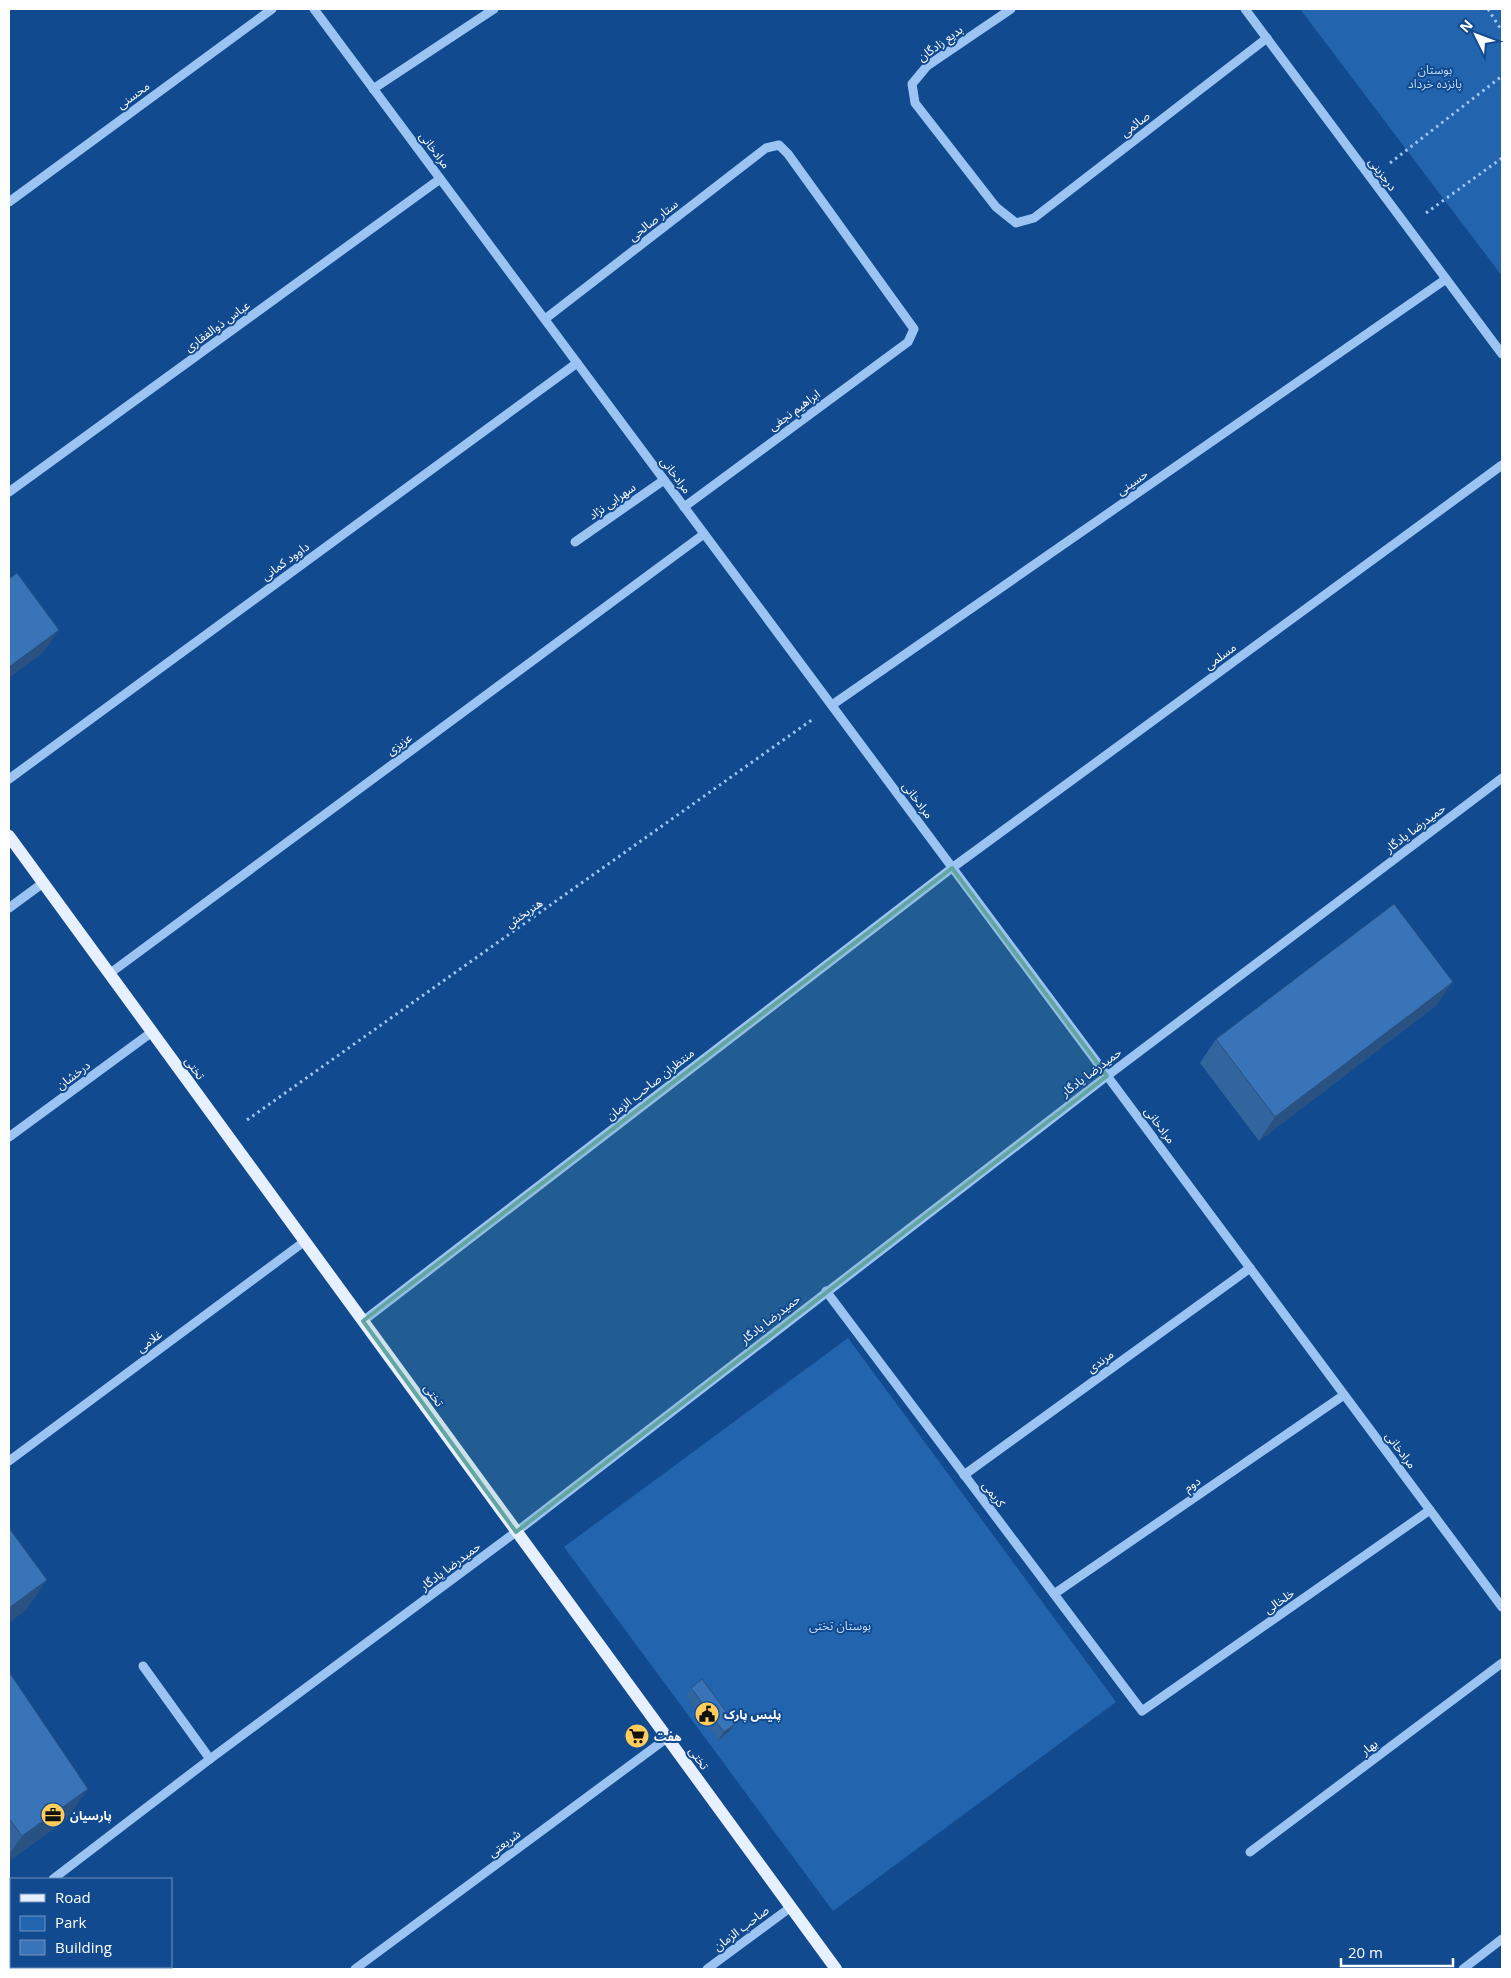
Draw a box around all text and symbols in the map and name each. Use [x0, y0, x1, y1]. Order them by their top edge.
north arrow [1451, 10, 1501, 60]
text: N [1455, 15, 1477, 37]
street label: بدیع زادگان [914, 21, 967, 66]
park label: بوستان پانزده خرداد [1408, 61, 1462, 92]
street label: محسنی [113, 77, 153, 113]
street label: صائمی [1117, 107, 1153, 141]
street label: مرادخانی [416, 128, 454, 172]
street label: درجزینی [1365, 154, 1401, 194]
street label: ستار صالحی [625, 195, 681, 245]
street label: عباس ذوالفقاری [181, 296, 253, 356]
street label: ابراهیم نجفی [765, 385, 824, 435]
street label: مرادخانی [657, 453, 695, 497]
street label: حسینی [1113, 465, 1151, 499]
street label: سهرابی نژاد [585, 478, 639, 524]
street label: داوود کمانی [258, 538, 313, 584]
street label: مسلمی [1200, 639, 1240, 673]
street label: عزیزی [383, 729, 415, 759]
street label: مرادخانی [899, 778, 937, 822]
street label: حمیدرضا یادگار [1380, 800, 1449, 857]
street label: هنربخش [502, 894, 546, 932]
street label: منتظران صاحب الزمان [602, 1044, 698, 1124]
street label: حمیدرضا یادگار [1056, 1044, 1125, 1101]
street label: تختی [181, 1053, 209, 1083]
street label: درخشان [52, 1056, 94, 1093]
street label: مرادخانی [1141, 1103, 1179, 1147]
street label: حمیدرضا یادگار [736, 1290, 804, 1348]
street label: غلامی [133, 1326, 165, 1356]
street label: مرندی [1083, 1345, 1117, 1377]
street label: تختی [420, 1380, 448, 1410]
street label: مرادخانی [1382, 1428, 1420, 1472]
street label: دوم [1180, 1472, 1205, 1497]
street label: کریمی [979, 1477, 1010, 1511]
street label: حمیدرضا یادگار [415, 1538, 484, 1595]
street label: خلخالی [1260, 1584, 1298, 1618]
park label: بوستان تختی [809, 1617, 871, 1634]
public building icon: پلیس پارک [694, 1701, 720, 1727]
place label: پلیس پارک [724, 1706, 781, 1723]
supermarket icon: هفت [624, 1723, 650, 1749]
place label: هفت [654, 1728, 682, 1745]
street label: بهار [1356, 1735, 1381, 1760]
street label: تختی [685, 1743, 713, 1773]
office icon: پارسیان [40, 1802, 66, 1828]
place label: پارسیان [70, 1807, 112, 1824]
street label: شریعتی [484, 1825, 524, 1861]
legend [10, 1878, 172, 1968]
text: Road [55, 1887, 91, 1907]
street label: صاحب الزمان [710, 1901, 773, 1955]
text: Park [55, 1912, 86, 1932]
scale bar [1341, 1936, 1454, 1968]
text: Building [55, 1937, 112, 1957]
text: 20 m [1348, 1942, 1383, 1962]

